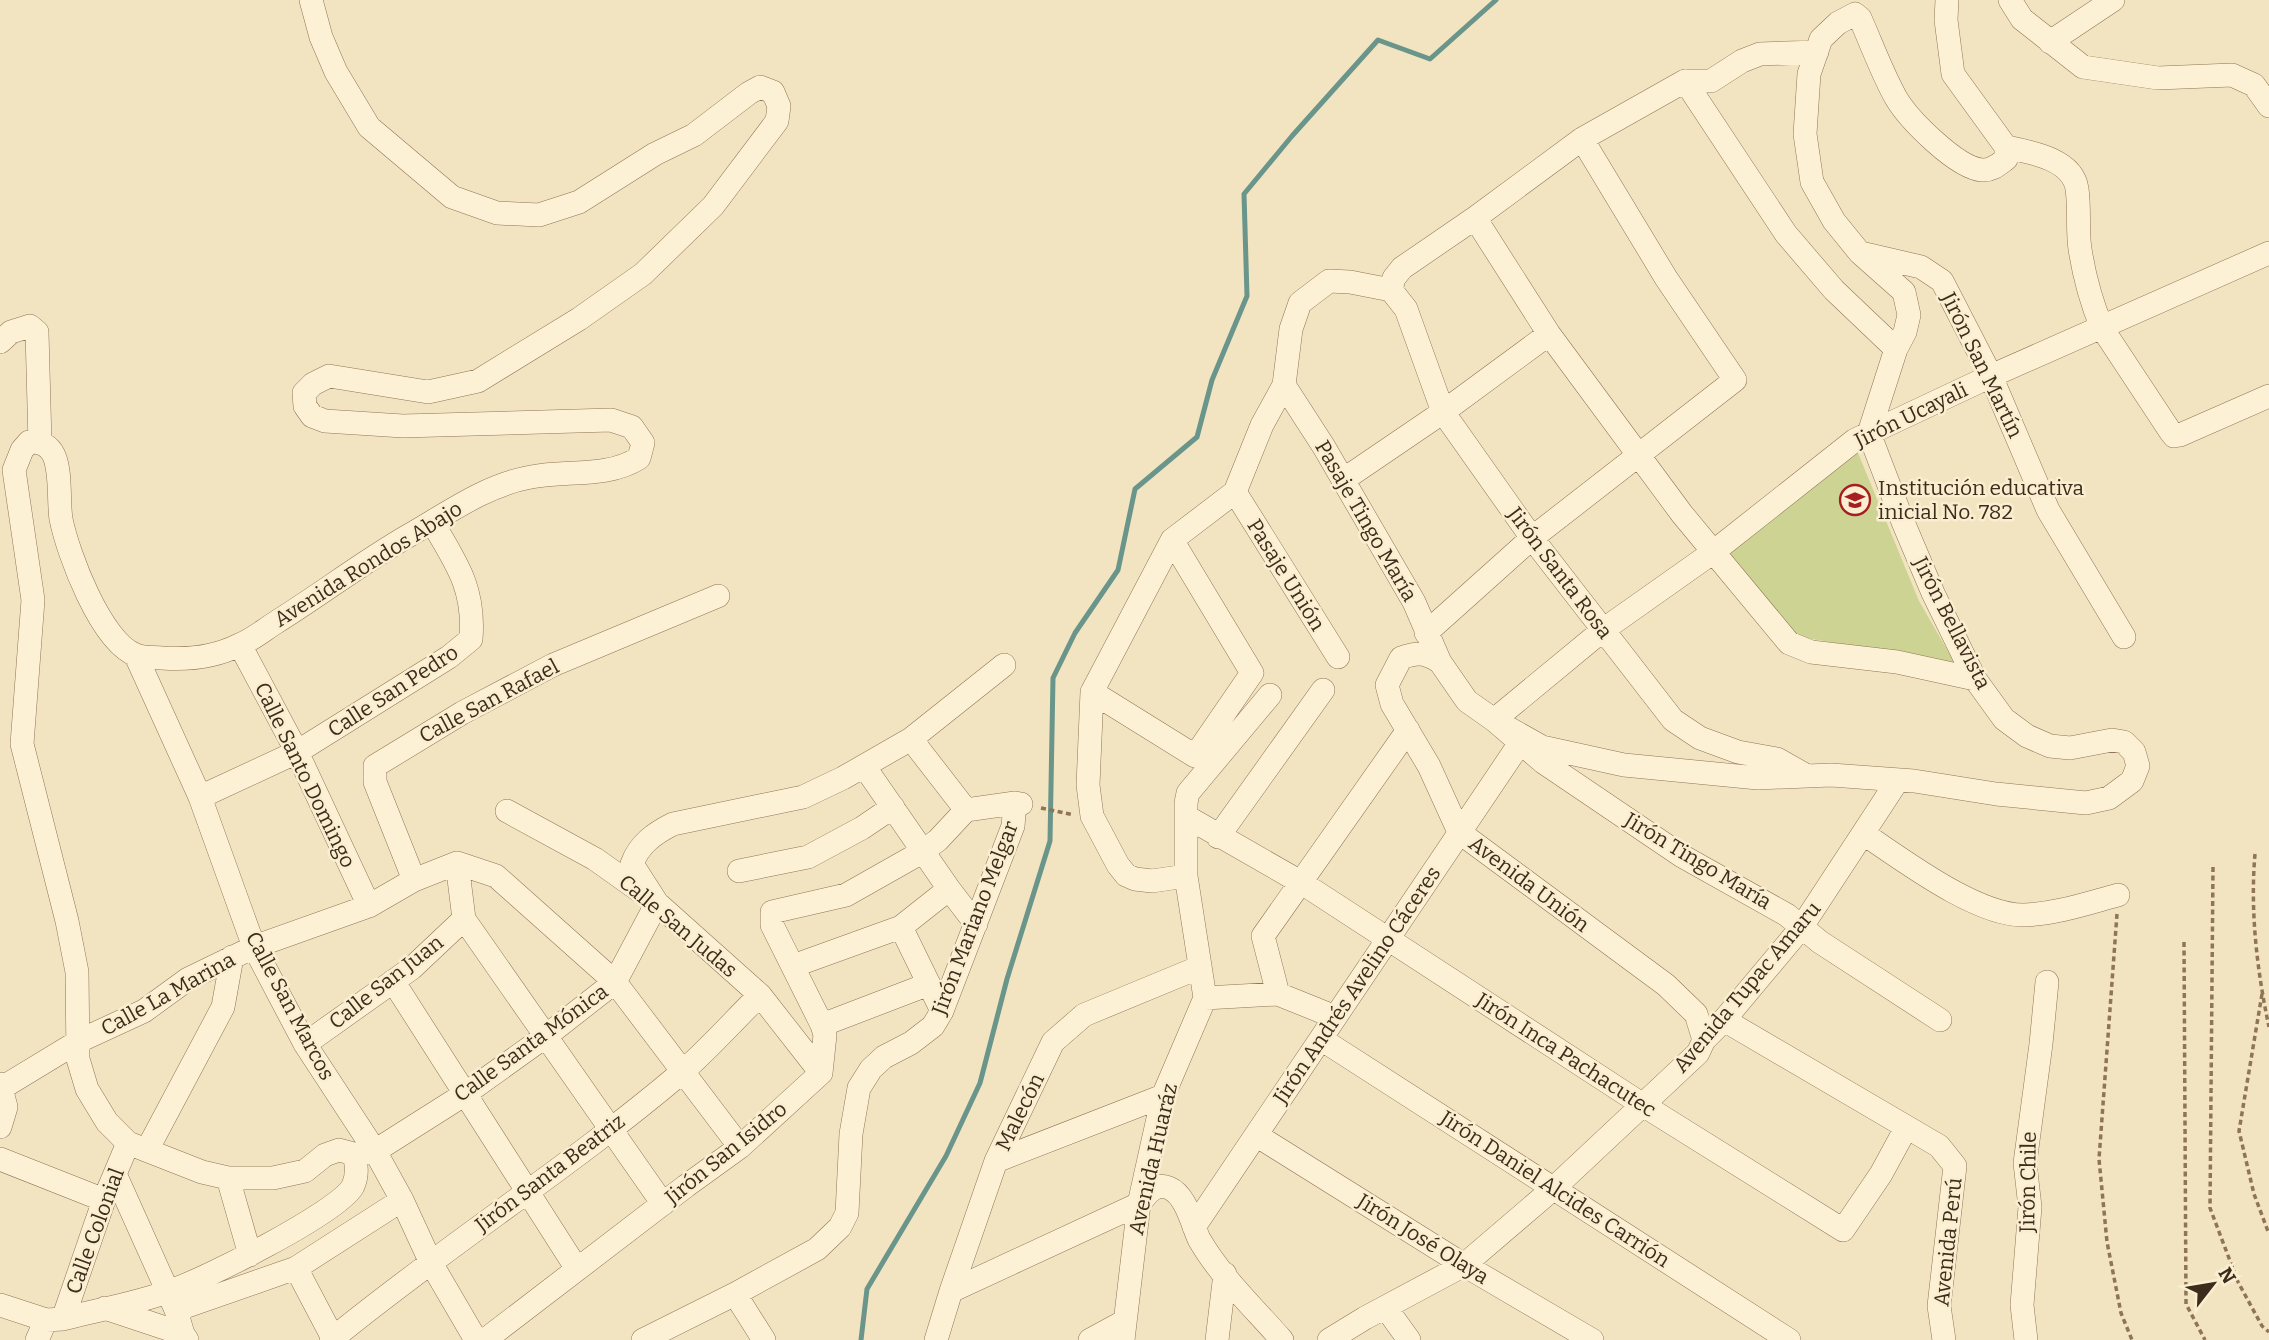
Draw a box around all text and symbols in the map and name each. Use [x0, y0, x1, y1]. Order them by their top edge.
street label: Jirón San Martín [1935, 287, 2029, 442]
street label: Jirón Ucayali [1849, 376, 1972, 454]
street label: Pasaje Tingo María [1309, 436, 1423, 607]
place label: Institución educativa inicial No. 782 [1878, 475, 2084, 525]
school or university icon: Institución educativa inicial No. 782 [1838, 483, 1872, 517]
street label: Avenida Rondos Abajo [269, 495, 467, 633]
street label: Jirón Santa Rosa [1501, 501, 1618, 645]
street label: Pasaje Unión [1241, 514, 1331, 636]
street label: Jirón Bellavista [1907, 552, 1997, 694]
street label: Calle San Pedro [323, 639, 463, 743]
street label: Calle San Rafael [415, 653, 563, 749]
street label: Calle Santo Domingo [249, 678, 361, 872]
street label: Jirón Tingo María [1619, 806, 1777, 915]
street label: Jirón Mariano Melgar [926, 817, 1024, 1020]
street label: Avenida Unión [1464, 830, 1594, 938]
street label: Jirón Andrés Avelino Cáceres [1267, 861, 1446, 1110]
street label: Calle San Judas [613, 869, 743, 983]
street label: Avenida Tupac Amaru [1668, 896, 1826, 1078]
street label: Calle San Marcos [240, 927, 340, 1085]
street label: Calle San Juan [324, 929, 448, 1035]
street label: Calle La Marina [96, 946, 240, 1042]
street label: Calle Santa Mónica [449, 978, 614, 1108]
street label: Jirón Inca Pachacutec [1470, 986, 1661, 1123]
street label: Malecón [990, 1069, 1050, 1155]
street label: Avenida Huaráz [1123, 1081, 1183, 1237]
street label: Jirón San Isidro [659, 1096, 792, 1211]
street label: Jirón Daniel Alcides Carrión [1434, 1104, 1675, 1273]
street label: Jirón Santa Beatriz [469, 1108, 630, 1238]
street label: Jirón Chile [2014, 1131, 2042, 1234]
street label: Calle Colonial [60, 1164, 130, 1298]
street label: Avenida Perú [1928, 1176, 1968, 1308]
street label: Jirón José Olaya [1352, 1188, 1494, 1290]
north arrow [2178, 1249, 2248, 1319]
text: N [2214, 1263, 2241, 1288]

